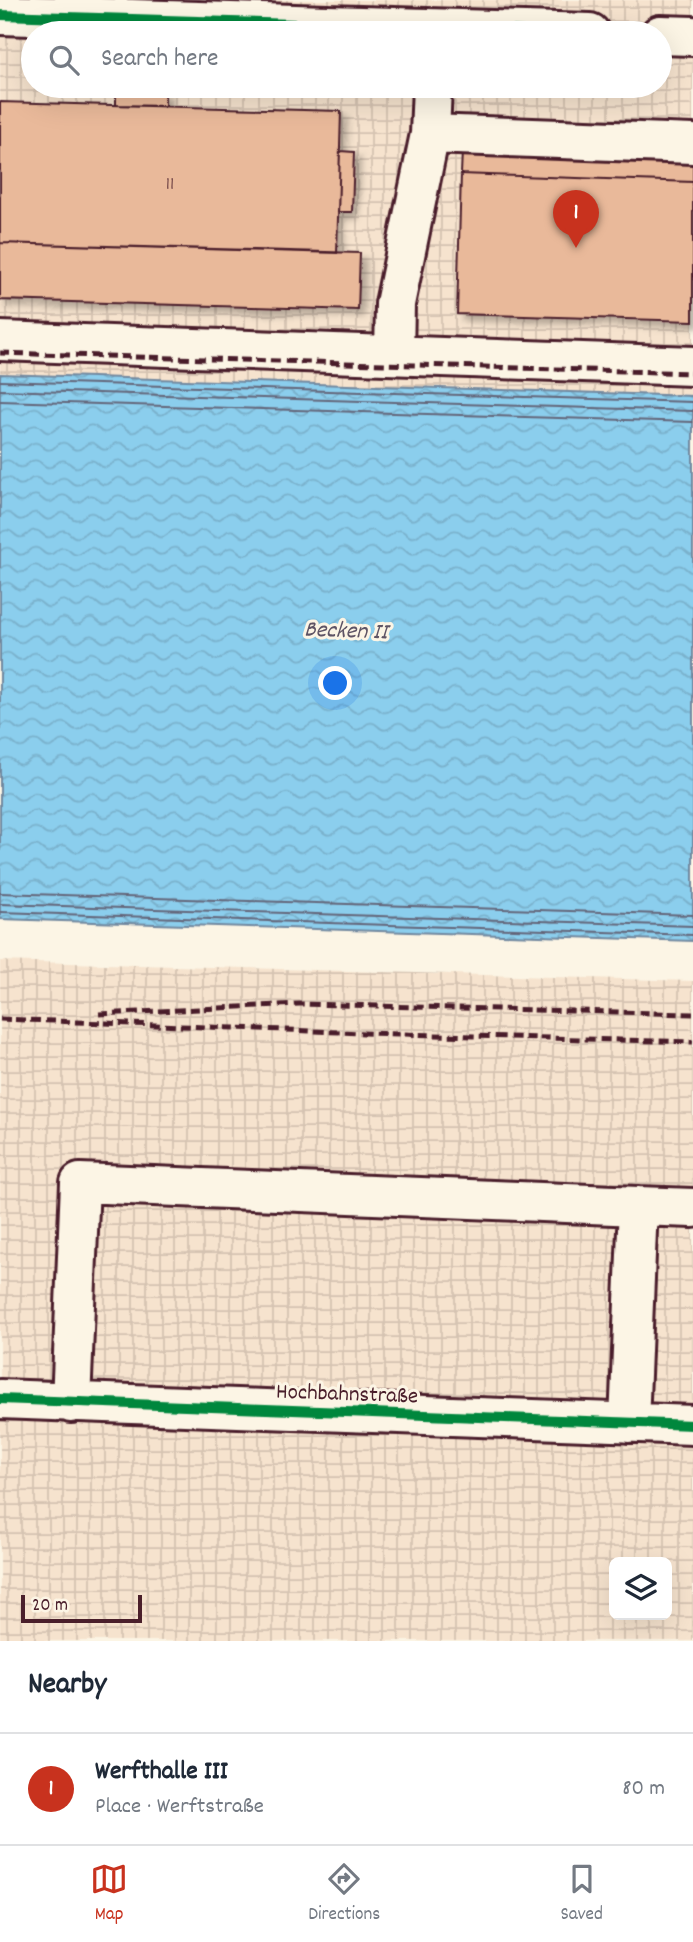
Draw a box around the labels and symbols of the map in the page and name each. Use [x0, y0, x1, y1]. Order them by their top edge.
house number: 11 [166, 172, 174, 199]
pin: 1 [553, 190, 599, 248]
water label: Becken II [304, 614, 392, 651]
your location [318, 666, 352, 700]
street label: Hochbahnstraße [275, 1377, 419, 1414]
scale bar [21, 1592, 142, 1624]

